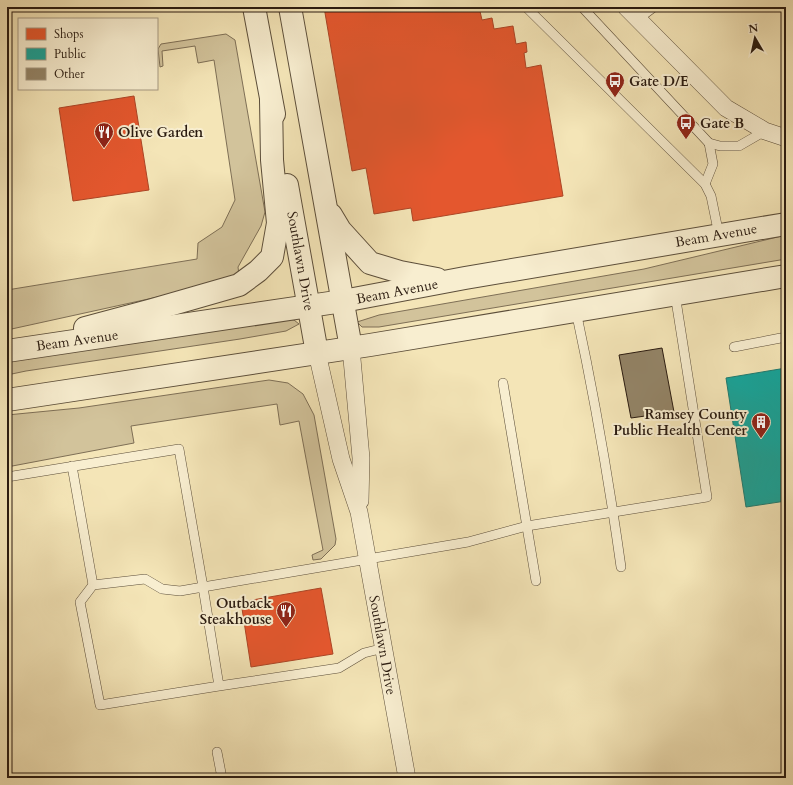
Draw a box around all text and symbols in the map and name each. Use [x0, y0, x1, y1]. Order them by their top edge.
legend [18, 18, 158, 90]
north arrow [735, 18, 775, 58]
text: N [748, 20, 760, 37]
text: Shops [54, 26, 83, 42]
text: Public [54, 46, 87, 62]
text: Other [54, 66, 85, 82]
bus stop icon: Gate D/E [604, 70, 626, 98]
place label: Gate D/E [629, 72, 689, 91]
bus stop icon: Gate B [675, 112, 697, 140]
place label: Gate B [700, 114, 744, 133]
restaurant icon: Olive Garden [93, 121, 115, 149]
place label: Olive Garden [118, 123, 203, 142]
street label: Southlawn Drive [282, 210, 319, 312]
street label: Beam Avenue [674, 219, 759, 252]
street label: Beam Avenue [355, 274, 440, 309]
street label: Beam Avenue [35, 325, 119, 356]
place label: Ramsey County Public Health Center [613, 405, 747, 440]
building icon: Ramsey County Public Health Center [750, 411, 772, 439]
place label: Outback Steakhouse [200, 594, 272, 629]
street label: Southlawn Drive [364, 594, 401, 696]
restaurant icon: Outback Steakhouse [275, 600, 297, 628]

